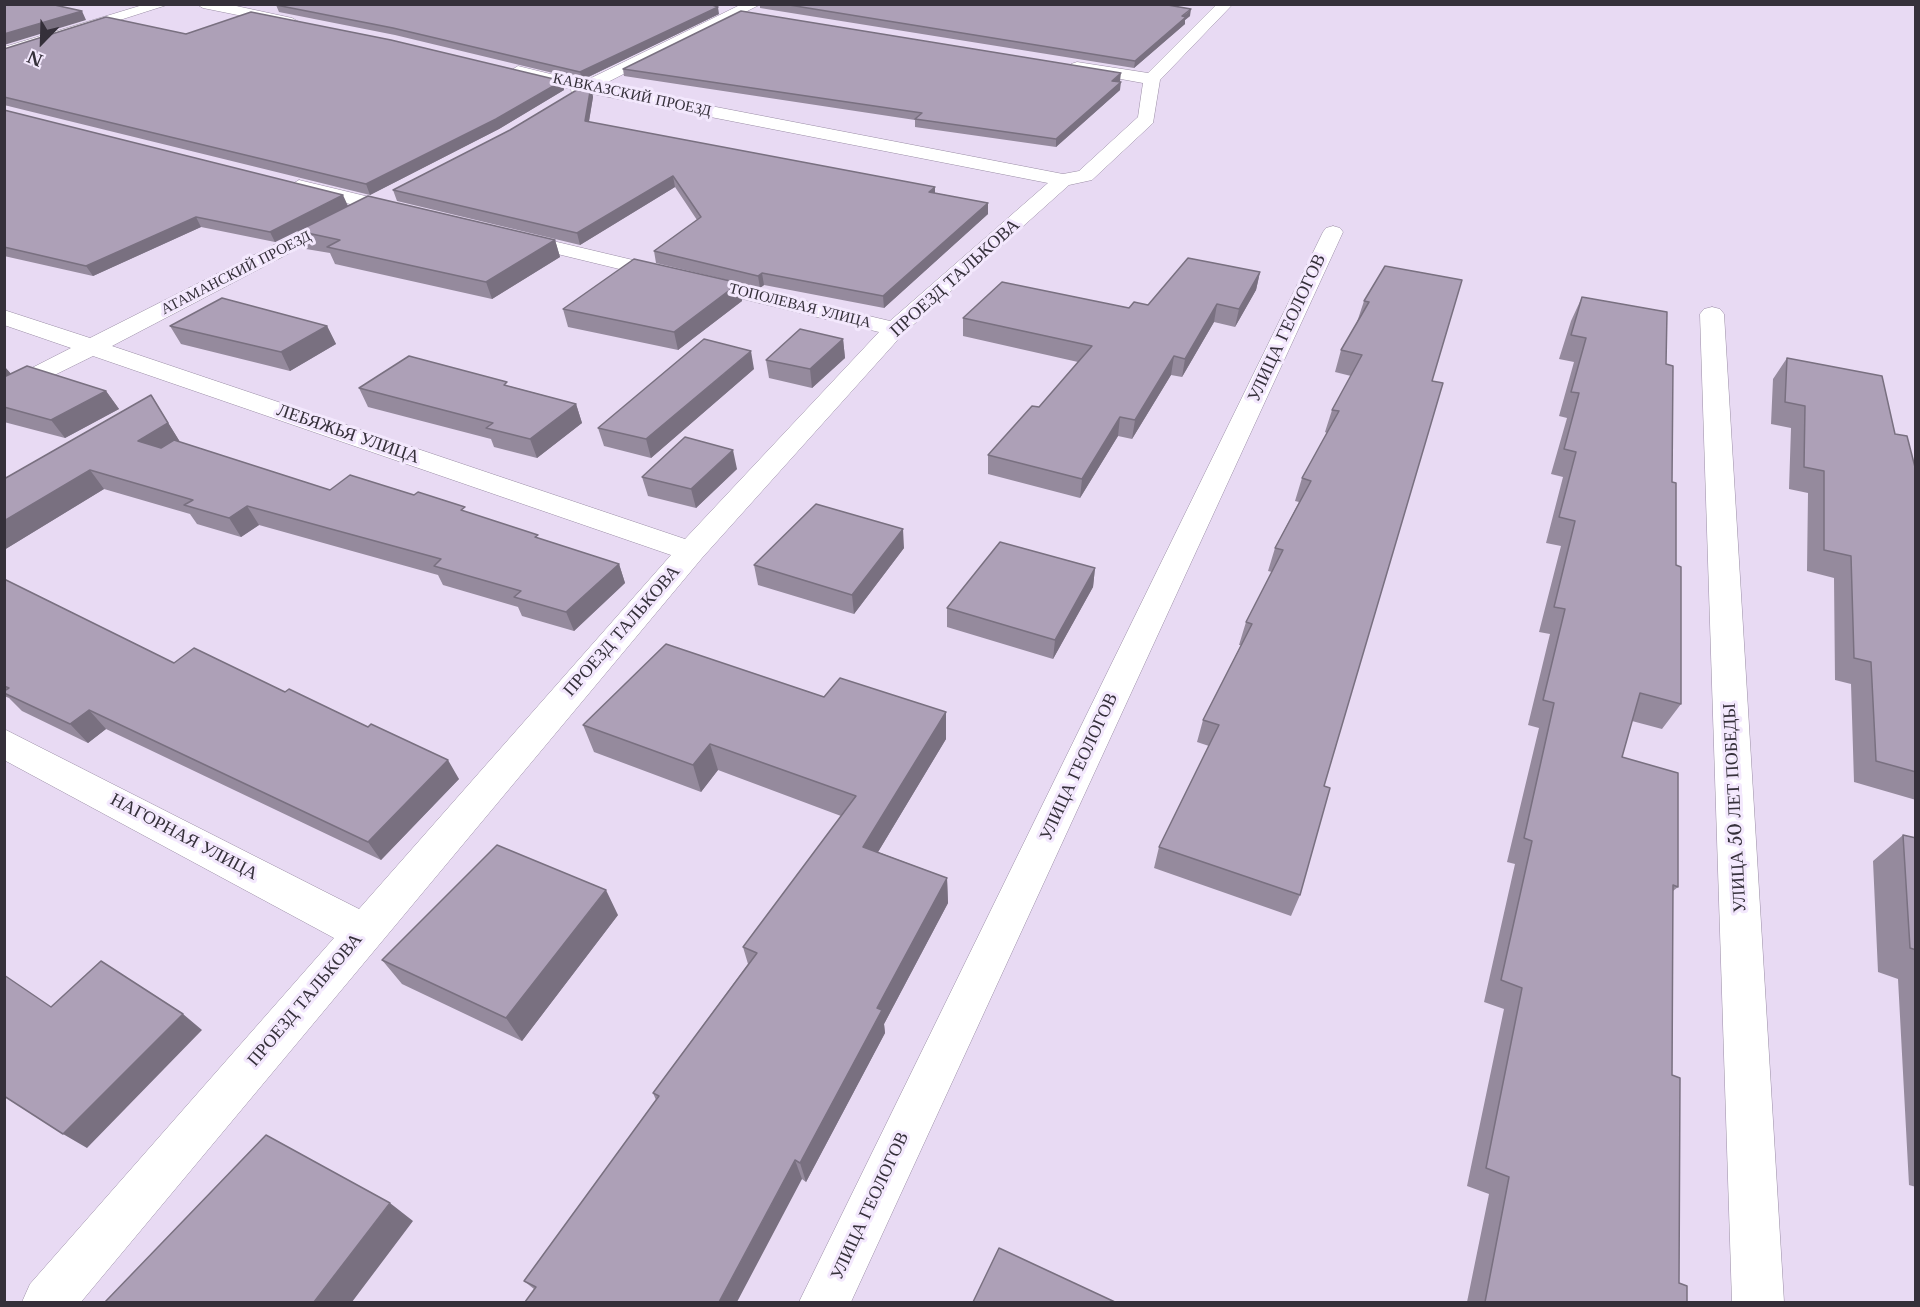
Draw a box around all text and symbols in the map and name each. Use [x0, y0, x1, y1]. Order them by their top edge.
north arrow [12, 12, 72, 72]
text: N [24, 46, 46, 71]
street label: КАВКАЗСКИЙ ПРОЕЗД [551, 69, 713, 121]
street label: ПРОЕЗД ТАЛЬКОВА [886, 214, 1024, 342]
street label: АТАМАНСКИЙ ПРОЕЗД [158, 227, 314, 319]
street label: УЛИЦА ГЕОЛОГОВ [1243, 251, 1331, 405]
street label: ТОПОЛЕВАЯ УЛИЦА [727, 280, 873, 332]
street label: ЛЕБЯЖЬЯ УЛИЦА [274, 399, 422, 469]
street label: ПРОЕЗД ТАЛЬКОВА [559, 561, 685, 701]
street label: УЛИЦА ГЕОЛОГОВ [1035, 690, 1123, 844]
street label: УЛИЦА 50 ЛЕТ ПОБЕДЫ [1719, 703, 1751, 913]
street label: НАГОРНАЯ УЛИЦА [107, 789, 261, 885]
street label: ПРОЕЗД ТАЛЬКОВА [243, 929, 367, 1071]
street label: УЛИЦА ГЕОЛОГОВ [826, 1129, 914, 1283]

